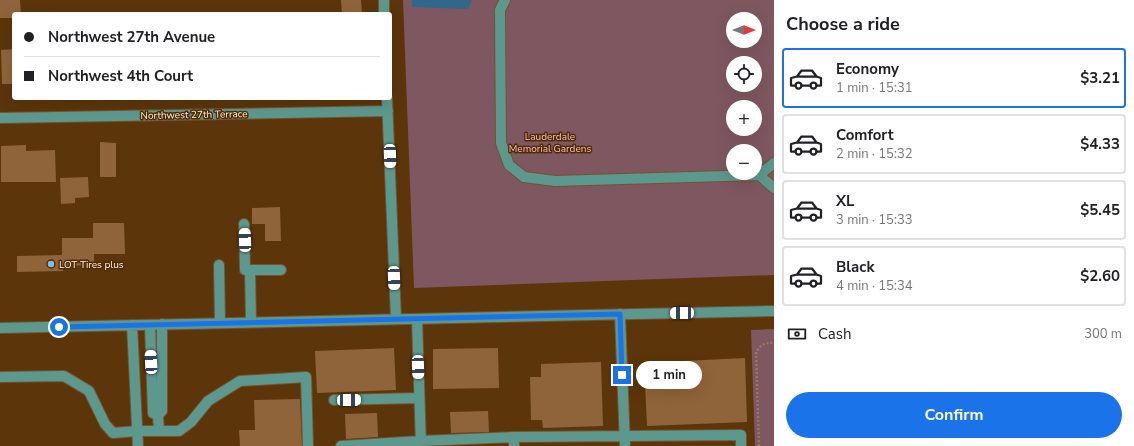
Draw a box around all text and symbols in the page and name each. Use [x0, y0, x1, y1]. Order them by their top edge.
north arrow [726, 12, 762, 48]
map controls [726, 12, 762, 180]
text: Choose a ride [786, 12, 900, 36]
text: Northwest 27th Avenue [48, 27, 215, 47]
button: locate [726, 56, 762, 92]
text: Economy [836, 59, 899, 79]
icon: car [788, 60, 824, 96]
text: Northwest 4th Court [48, 66, 193, 86]
text: $3.21 [1080, 68, 1120, 88]
text: 1 min · 15:31 [836, 79, 912, 97]
button: + [726, 100, 762, 136]
street label: Northwest 27th Terrace [140, 107, 248, 123]
text: Comfort [836, 125, 893, 145]
icon: car [788, 126, 824, 162]
park label: Lauderdale Memorial Gardens [509, 130, 591, 156]
text: $4.33 [1080, 134, 1120, 154]
car [384, 144, 396, 168]
button: − [726, 144, 762, 180]
text: 2 min · 15:32 [836, 145, 912, 163]
text: XL [836, 191, 855, 211]
icon: car [788, 192, 824, 228]
text: $5.45 [1080, 200, 1120, 220]
text: 3 min · 15:33 [836, 211, 912, 229]
car [239, 228, 251, 252]
text: Black [836, 257, 874, 277]
place label: LOT Tires plus [59, 258, 124, 272]
icon: car [788, 258, 824, 294]
marker: LOT Tires plus [46, 259, 56, 269]
car [388, 266, 400, 290]
text: $2.60 [1080, 266, 1120, 286]
text: 4 min · 15:34 [836, 277, 912, 295]
car [670, 307, 694, 319]
route start [50, 318, 68, 336]
icon: cash [786, 323, 808, 345]
text: Cash [818, 324, 852, 344]
text: 300 m [1084, 325, 1122, 343]
car [144, 350, 158, 374]
car [412, 355, 424, 379]
callout: 1 min [636, 361, 702, 389]
route end [613, 366, 631, 384]
text: 1 min [652, 366, 686, 384]
button: Confirm [786, 392, 1122, 438]
car [337, 394, 361, 406]

